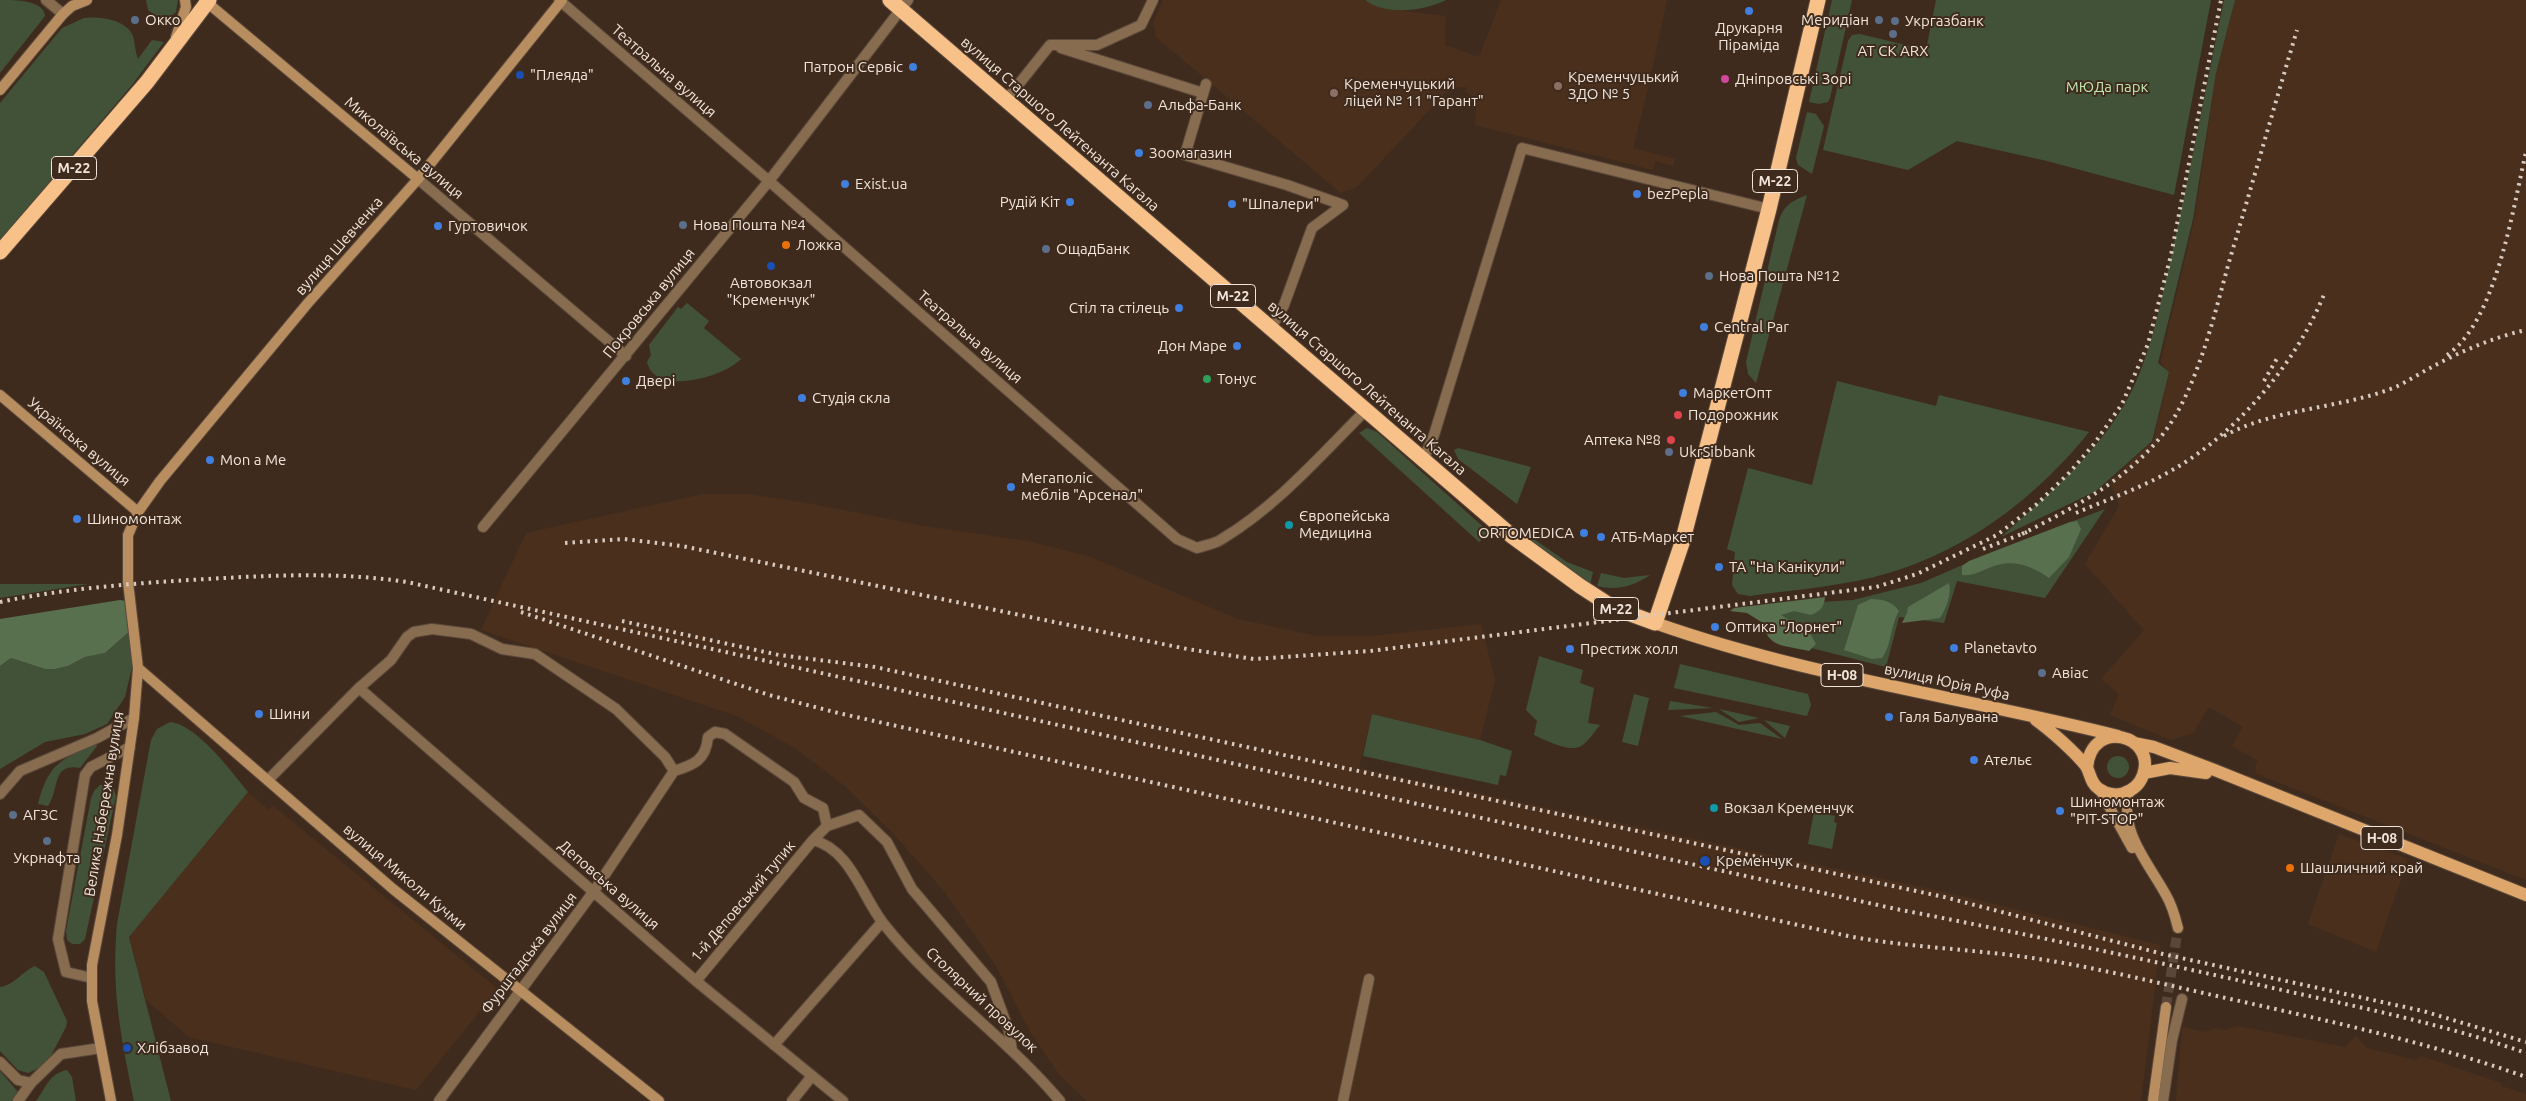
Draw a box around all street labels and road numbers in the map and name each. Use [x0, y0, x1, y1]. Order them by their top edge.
street label: Театральна вулиця [608, 21, 720, 121]
street label: вулиця Старшого Лейтенанта Кагала [957, 33, 1163, 215]
street label: Миколаївська вулиця [341, 93, 467, 203]
road number: М-22 [52, 156, 96, 180]
road number: М-22 [1752, 170, 1798, 192]
street label: вулиця Шевченка [291, 193, 387, 299]
street label: Покровська вулиця [599, 244, 699, 362]
road number: М-22 [1210, 284, 1256, 308]
street label: Театральна вулиця [914, 287, 1026, 387]
street label: вулиця Старшого Лейтенанта Кагала [1264, 297, 1470, 479]
street label: Українська вулиця [24, 394, 134, 490]
road number: М-22 [1594, 598, 1638, 620]
street label: вулиця Юрія Руфа [1883, 660, 2011, 704]
road number: Н-08 [1821, 664, 1863, 686]
street label: Велика Набережна вулиця [80, 710, 128, 898]
street label: вулиця Миколи Кучми [340, 820, 470, 934]
road number: Н-08 [2361, 826, 2403, 850]
street label: Деповська вулиця [555, 836, 663, 934]
street label: 1-й Деповський тупик [687, 837, 799, 965]
street label: Фурштадська вулиця [477, 889, 581, 1017]
street label: Столярний провулок [922, 943, 1042, 1057]

